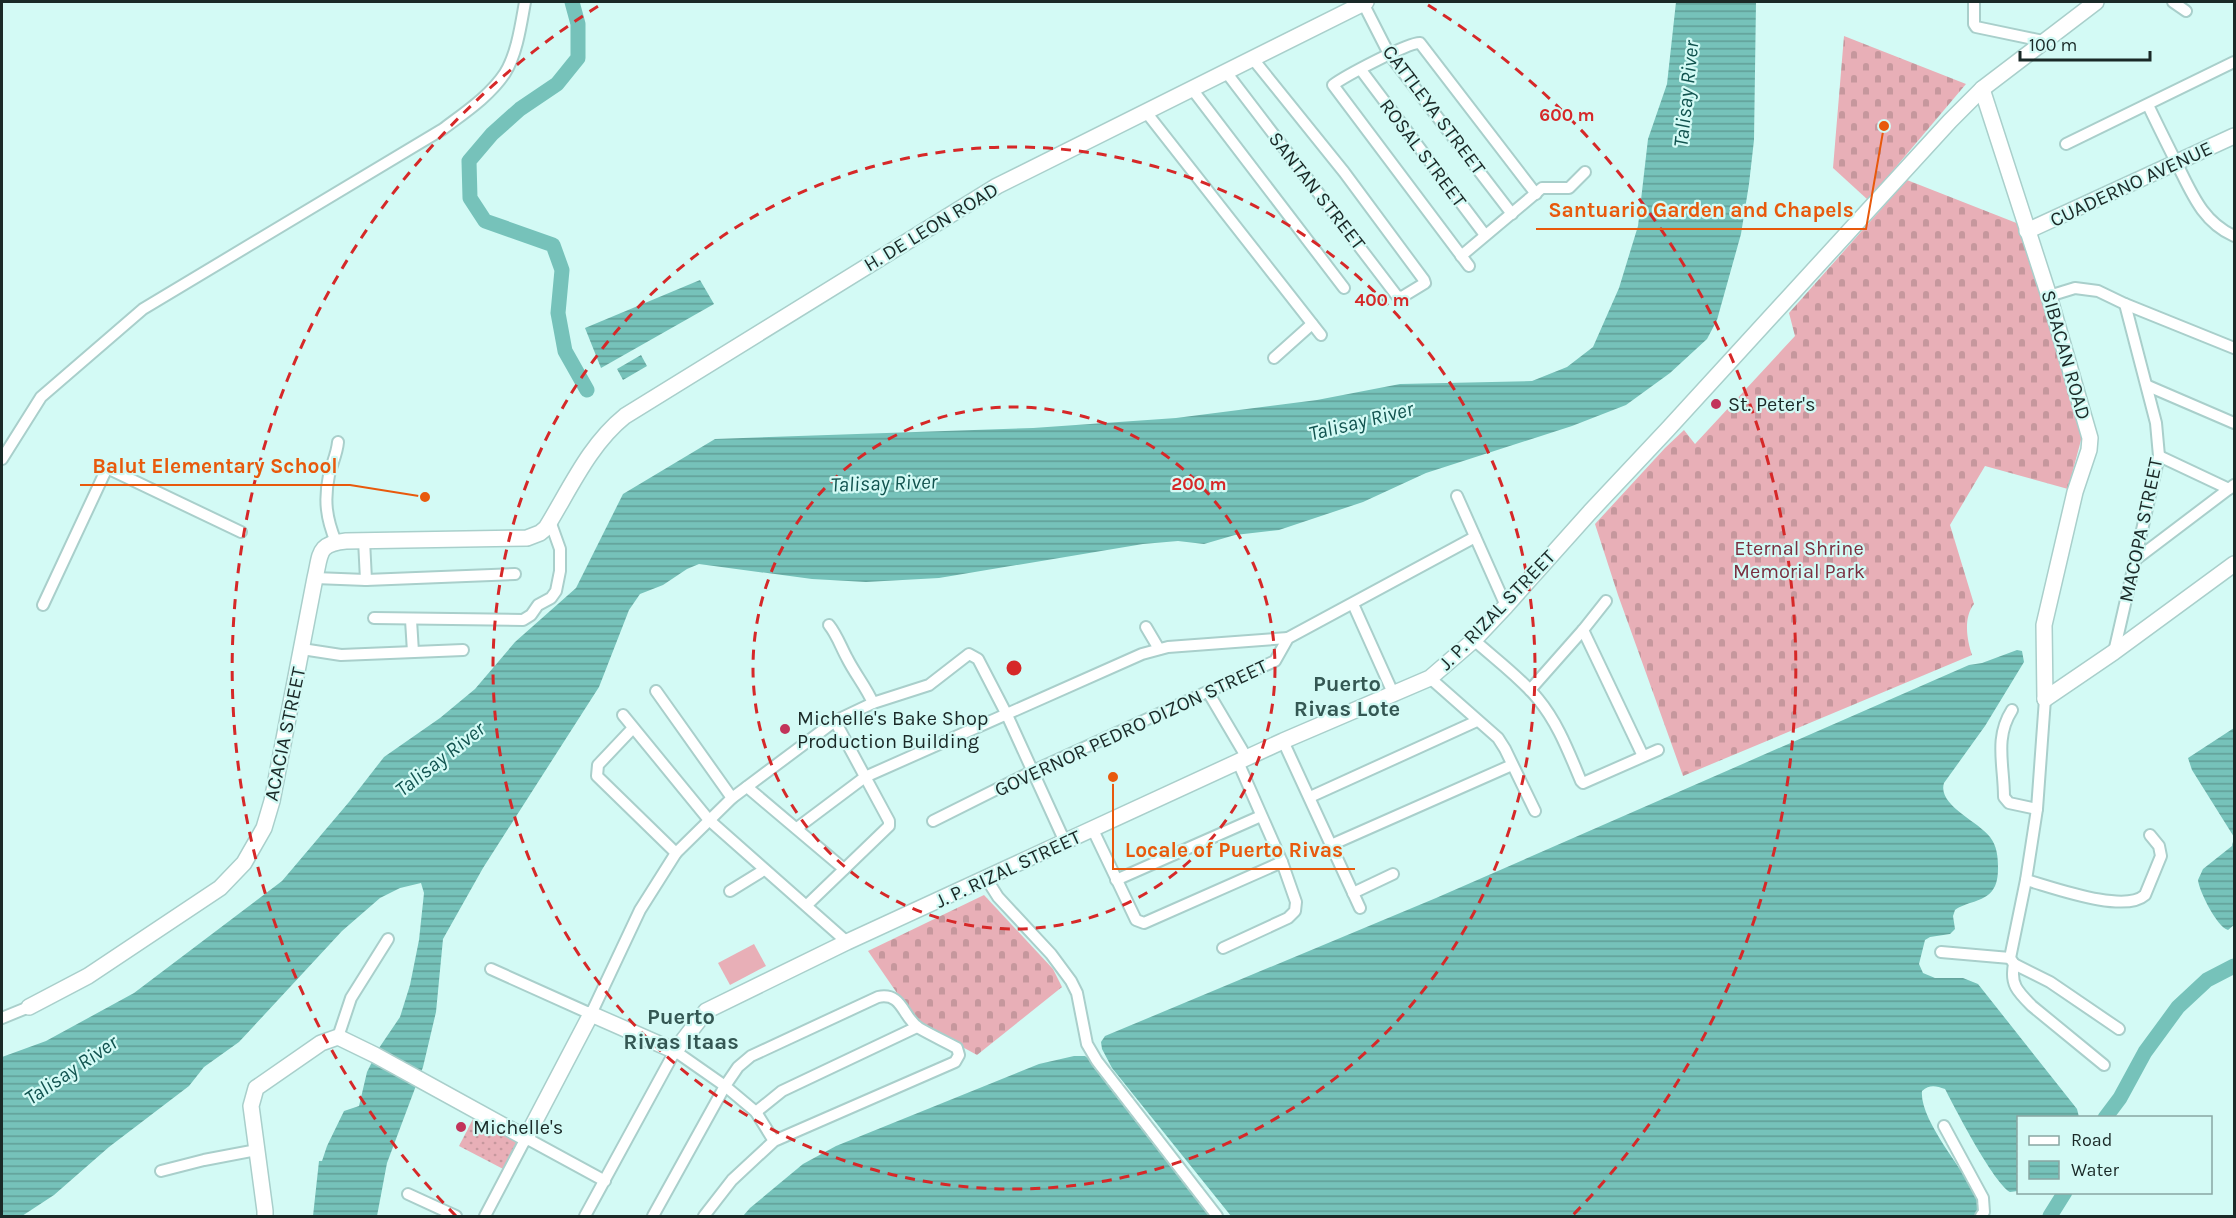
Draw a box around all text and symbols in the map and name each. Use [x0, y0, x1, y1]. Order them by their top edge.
scale bar [2020, 24, 2150, 62]
text: 100 m [2029, 34, 2077, 56]
water label: Talisay River [1668, 39, 1704, 149]
street label: CATTLEYA STREET [1378, 41, 1490, 179]
street label: ROSAL STREET [1375, 94, 1471, 212]
text: 600 m [1539, 104, 1595, 126]
street label: SANTAN STREET [1264, 127, 1370, 255]
street label: CUADERNO AVENUE [2046, 136, 2216, 232]
street label: H. DE LEON ROAD [860, 178, 1002, 276]
callout: Santuario Garden and Chapels [1536, 190, 1866, 229]
text: Santuario Garden and Chapels [1548, 198, 1854, 222]
street label: SIBACAN ROAD [2037, 288, 2095, 422]
text: 400 m [1354, 289, 1410, 311]
place label: St. Peter's [1728, 393, 1816, 416]
water label: Talisay River [1306, 396, 1417, 446]
marker: St. Peter's [1709, 397, 1723, 411]
callout: Balut Elementary School [80, 446, 350, 485]
text: Balut Elementary School [92, 454, 338, 478]
street label: MACOPA STREET [2114, 456, 2168, 604]
water label: Talisay River [830, 469, 939, 497]
text: 200 m [1171, 473, 1227, 495]
park label: Eternal Shrine Memorial Park [1733, 537, 1865, 583]
street label: J. P. RIZAL STREET [1434, 545, 1560, 675]
street label: GOVERNOR PEDRO DIZON STREET [991, 655, 1271, 801]
centre of rings [1004, 658, 1024, 678]
street label: ACACIA STREET [260, 665, 310, 803]
district label: Puerto Rivas Lote [1294, 671, 1400, 722]
place label: Michelle's Bake Shop Production Building [797, 707, 989, 753]
water label: Talisay River [390, 716, 490, 801]
marker: Michelle's Bake Shop Production Building [778, 722, 792, 736]
street label: J. P. RIZAL STREET [932, 825, 1084, 913]
callout: Locale of Puerto Rivas [1113, 830, 1355, 869]
text: Locale of Puerto Rivas [1125, 838, 1343, 862]
district label: Puerto Rivas Itaas [623, 1004, 739, 1055]
water label: Talisay River [20, 1030, 123, 1110]
place label: Michelle's [473, 1116, 563, 1139]
legend [2017, 1116, 2212, 1194]
marker: Michelle's [454, 1120, 468, 1134]
text: Road [2071, 1129, 2112, 1151]
text: Water [2071, 1159, 2119, 1181]

